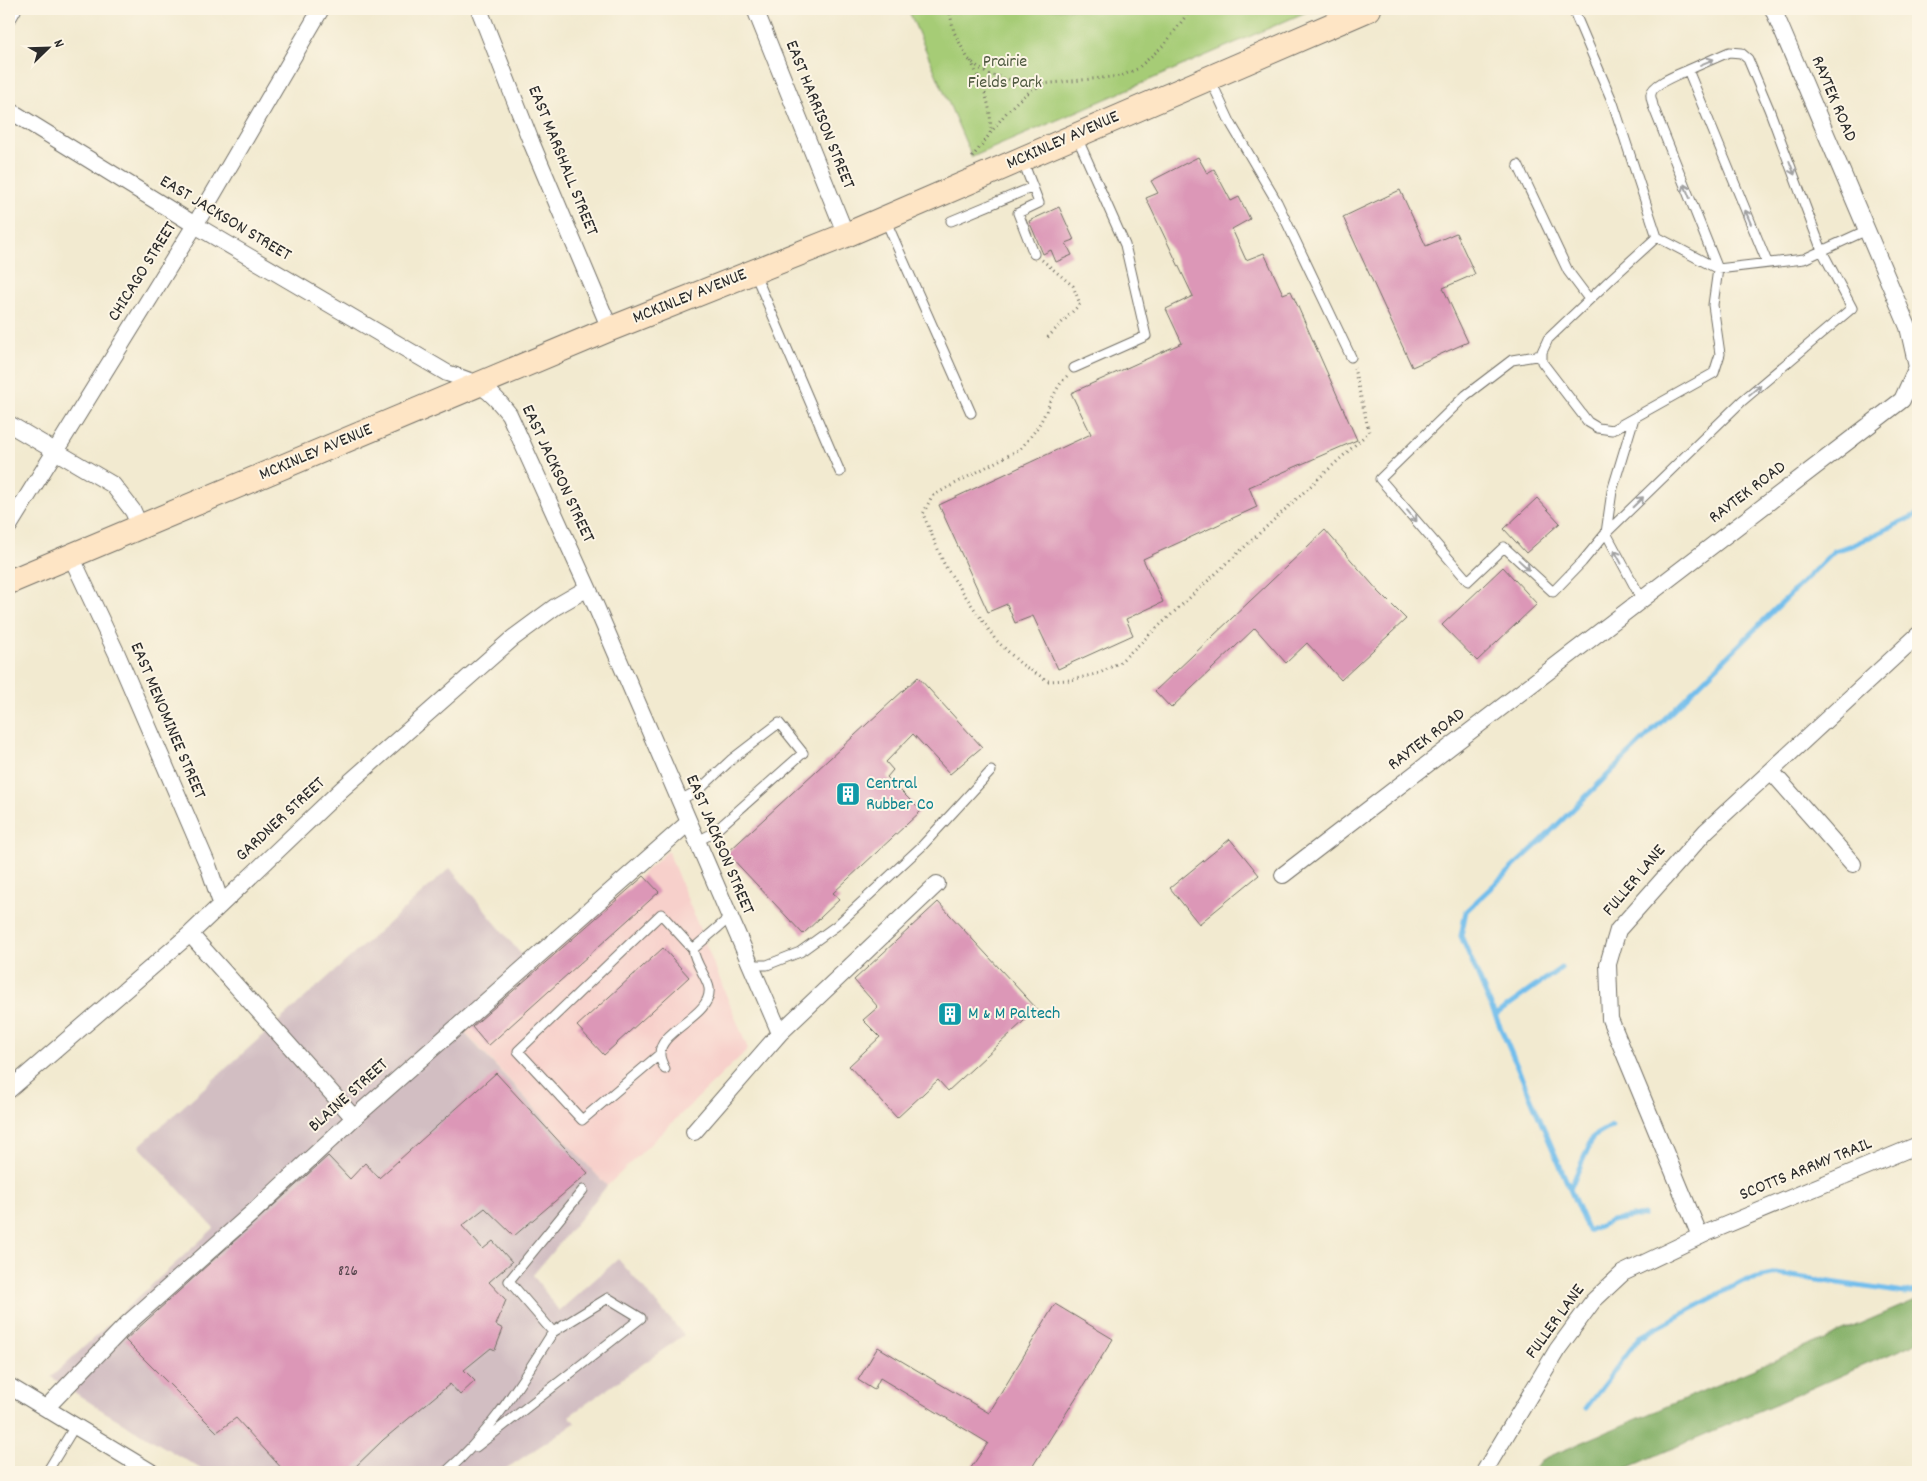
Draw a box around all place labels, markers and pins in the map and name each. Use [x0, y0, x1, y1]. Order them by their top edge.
place label: Central Rubber Co [866, 772, 934, 818]
building icon: Central Rubber Co [835, 781, 861, 807]
building icon: M & M Paltech [937, 1001, 963, 1027]
place label: M & M Paltech [968, 1002, 1060, 1027]

